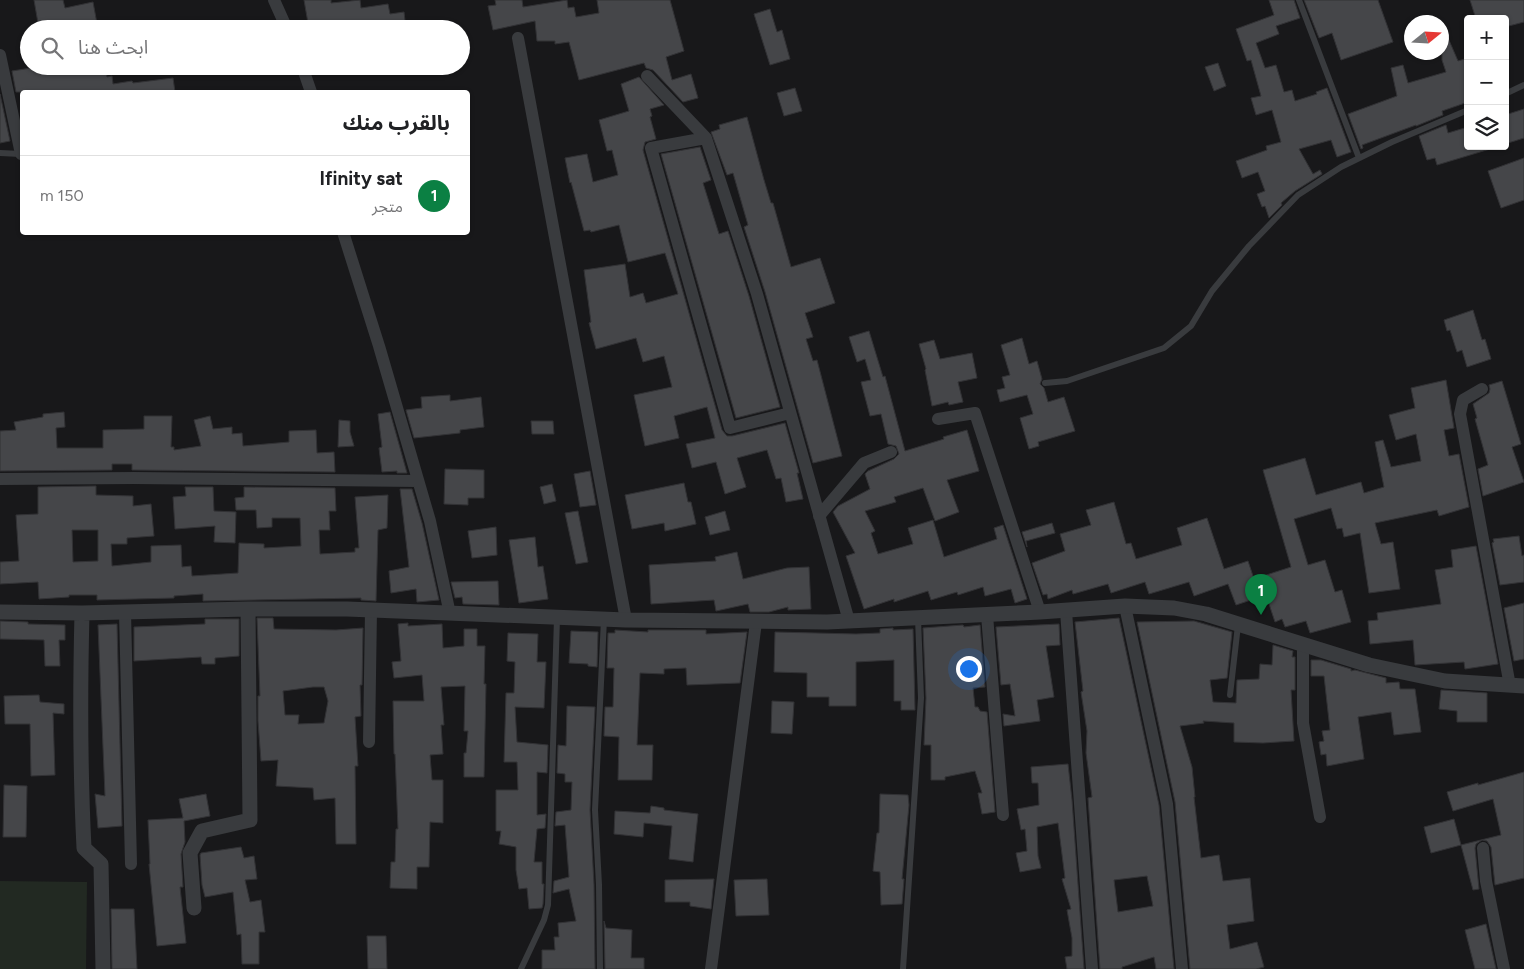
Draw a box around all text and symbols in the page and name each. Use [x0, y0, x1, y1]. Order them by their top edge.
north arrow [1404, 15, 1449, 60]
map controls [1464, 15, 1509, 150]
button: + [1464, 15, 1509, 60]
search box [20, 20, 470, 75]
icon: search [38, 34, 66, 62]
text: ابحث هنا [78, 36, 148, 59]
button: − [1464, 60, 1509, 105]
button: layers [1464, 105, 1509, 150]
text: بالقرب منك [343, 110, 450, 135]
text: Ifinity sat [320, 167, 403, 190]
text: 150 m [40, 186, 84, 205]
text: 1 [431, 186, 437, 205]
text: متجر [372, 197, 403, 216]
pin: 1 [1245, 574, 1277, 615]
your location [956, 656, 982, 682]

